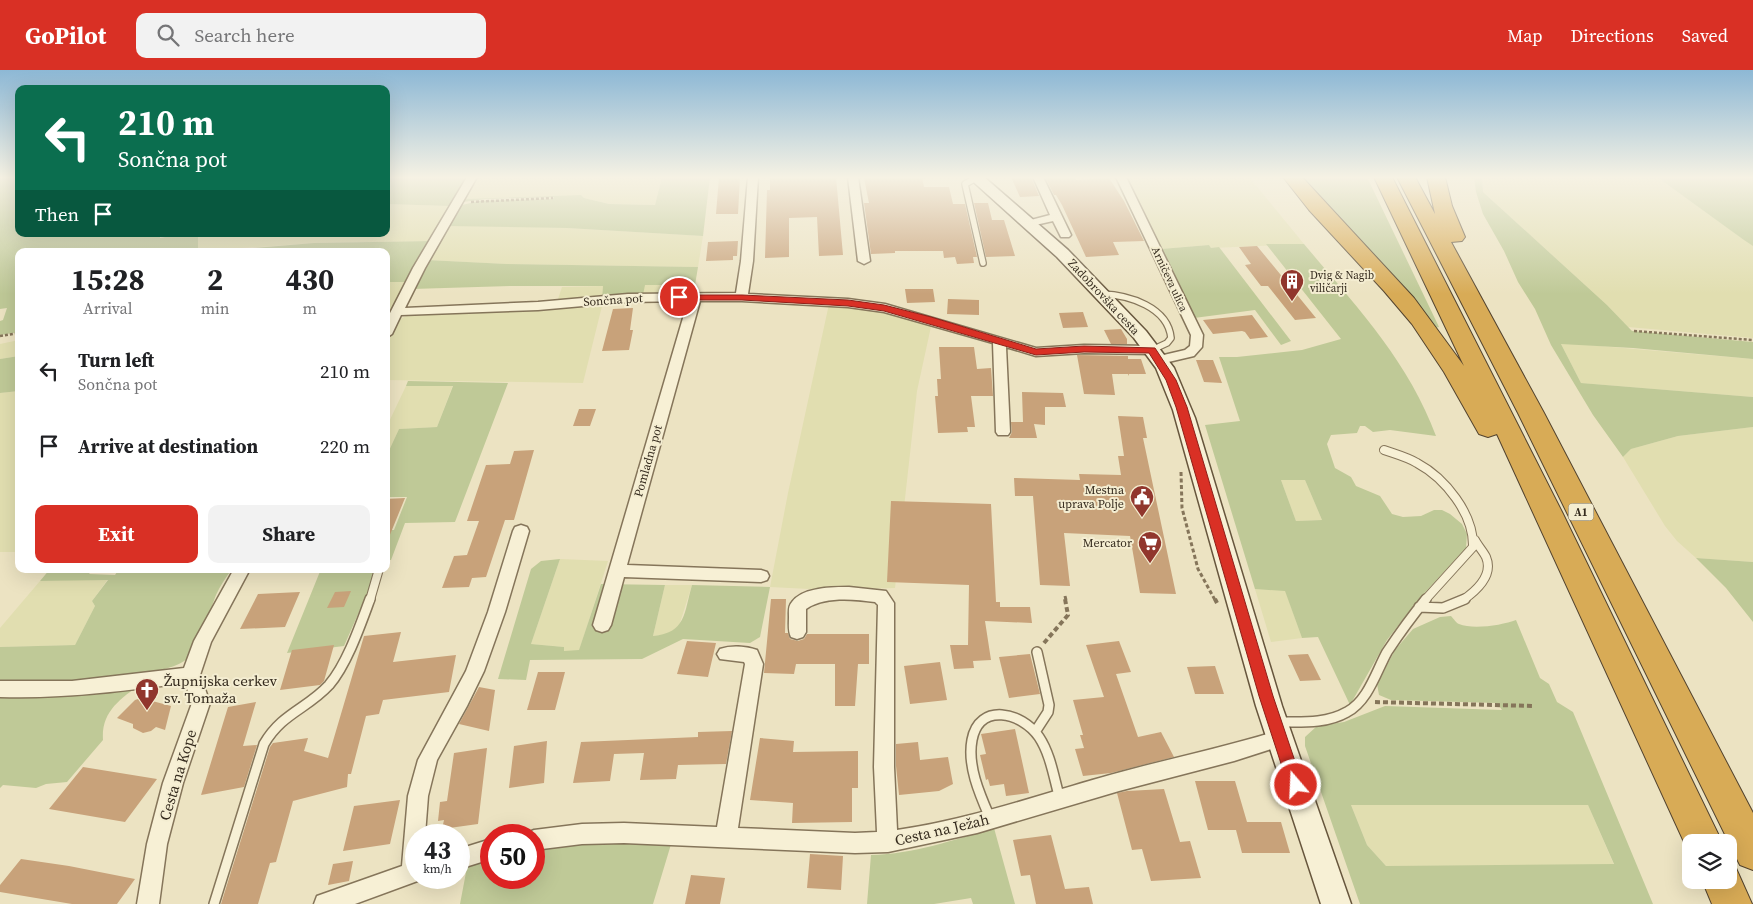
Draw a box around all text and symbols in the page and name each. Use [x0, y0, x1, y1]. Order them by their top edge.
search box [136, 13, 486, 58]
text: GoPilot [25, 19, 106, 52]
icon: search [154, 21, 182, 49]
text: Search here [194, 22, 295, 48]
text: Map [1507, 23, 1543, 48]
text: Directions [1571, 23, 1654, 48]
text: Saved [1682, 23, 1728, 48]
text: 210 m [118, 99, 214, 147]
icon: left [35, 105, 100, 170]
text: Sončna pot [118, 144, 227, 174]
icon: arrive [89, 200, 117, 228]
text: Then [35, 201, 79, 227]
street label: Arničeva ulica [1148, 244, 1191, 315]
street label: Zadobrovška cesta [1065, 256, 1144, 339]
text: 15:28 [71, 259, 145, 300]
text: 2 [207, 259, 223, 300]
text: 430 [285, 259, 334, 300]
building icon: Dvig & Nagib viličarji [1279, 268, 1305, 302]
place label: Dvig & Nagib viličarji [1310, 268, 1374, 296]
pin [658, 276, 700, 318]
icon: arrive [665, 283, 693, 311]
street label: Sončna pot [583, 290, 643, 310]
text: Arrival [83, 297, 133, 319]
text: min [201, 297, 230, 319]
text: m [303, 297, 317, 319]
text: Turn left [78, 347, 154, 373]
icon: left [35, 357, 63, 385]
text: 210 m [320, 358, 370, 384]
text: Sončna pot [78, 373, 157, 395]
street label: Pomladna pot [630, 423, 666, 499]
icon: arrive [35, 432, 63, 460]
text: Arrive at destination [78, 433, 258, 459]
text: 220 m [320, 433, 370, 459]
place label: Mestna uprava Polje [1058, 482, 1125, 512]
public building icon: Mestna uprava Polje [1129, 484, 1155, 518]
road number: A1 [1568, 504, 1594, 521]
button: Exit [35, 505, 198, 563]
button: Share [208, 505, 370, 563]
supermarket icon: Mercator [1137, 530, 1163, 564]
place label: Mercator [1083, 535, 1132, 551]
place label: Župnijska cerkev sv. Tomaža [164, 670, 277, 708]
church icon: Župnijska cerkev sv. Tomaža [134, 677, 160, 711]
street label: Cesta na Kope [154, 726, 201, 823]
position arrow [1269, 758, 1321, 810]
street label: Cesta na Ježah [893, 808, 991, 851]
speed limit sign: 50 [480, 824, 545, 889]
text: 43 [424, 833, 451, 867]
map controls [1682, 834, 1737, 889]
button: layers [1682, 834, 1737, 889]
text: km/h [423, 861, 452, 877]

